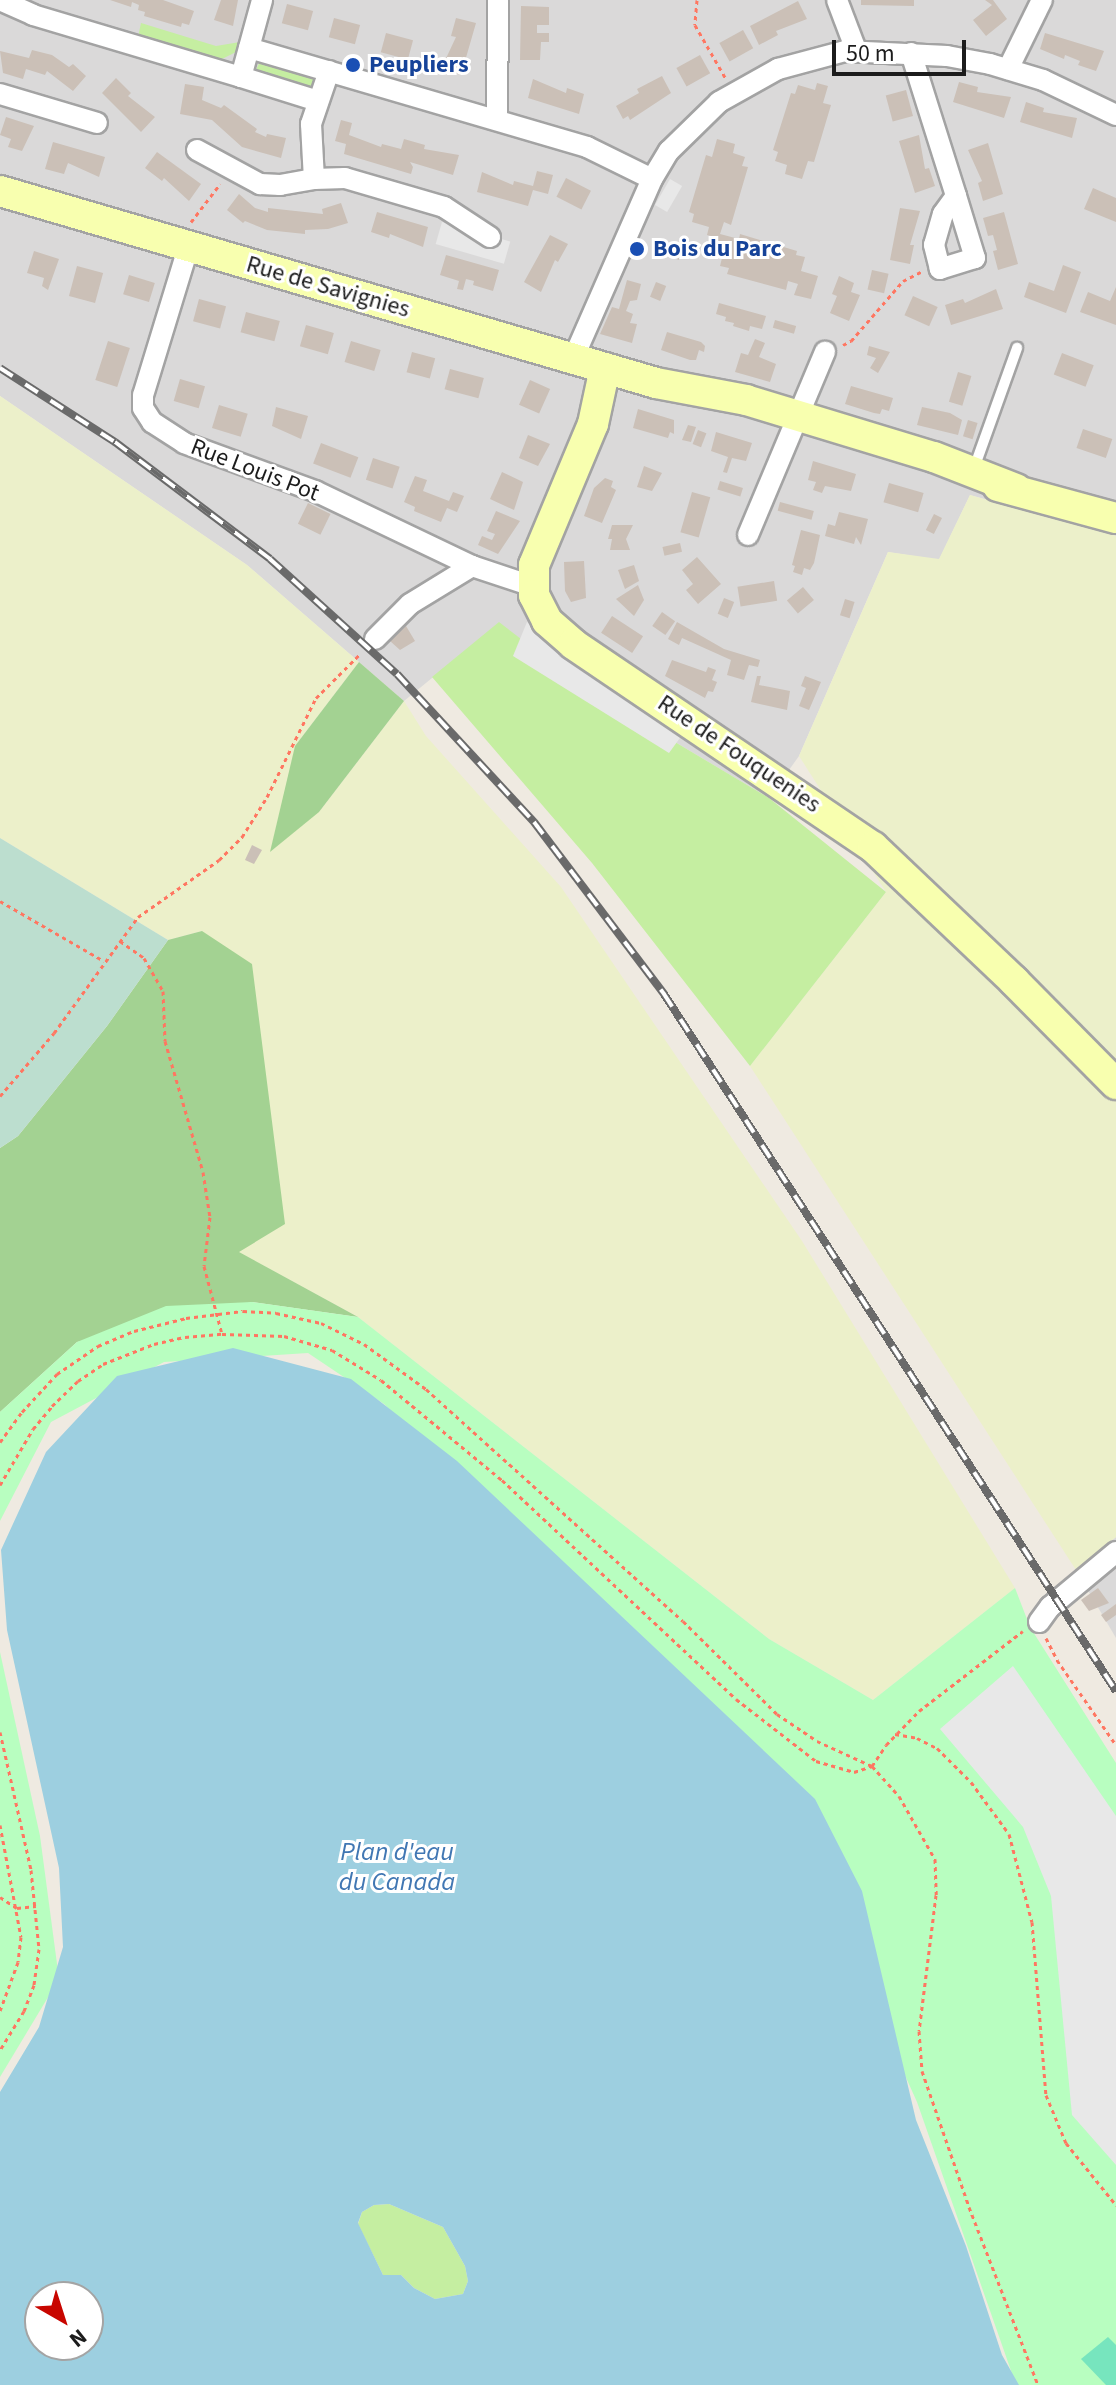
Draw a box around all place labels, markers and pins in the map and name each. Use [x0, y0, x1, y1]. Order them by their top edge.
place label: Peupliers [369, 51, 469, 79]
marker: Peupliers [344, 56, 362, 74]
place label: Bois du Parc [653, 235, 782, 263]
marker: Bois du Parc [628, 240, 646, 258]

